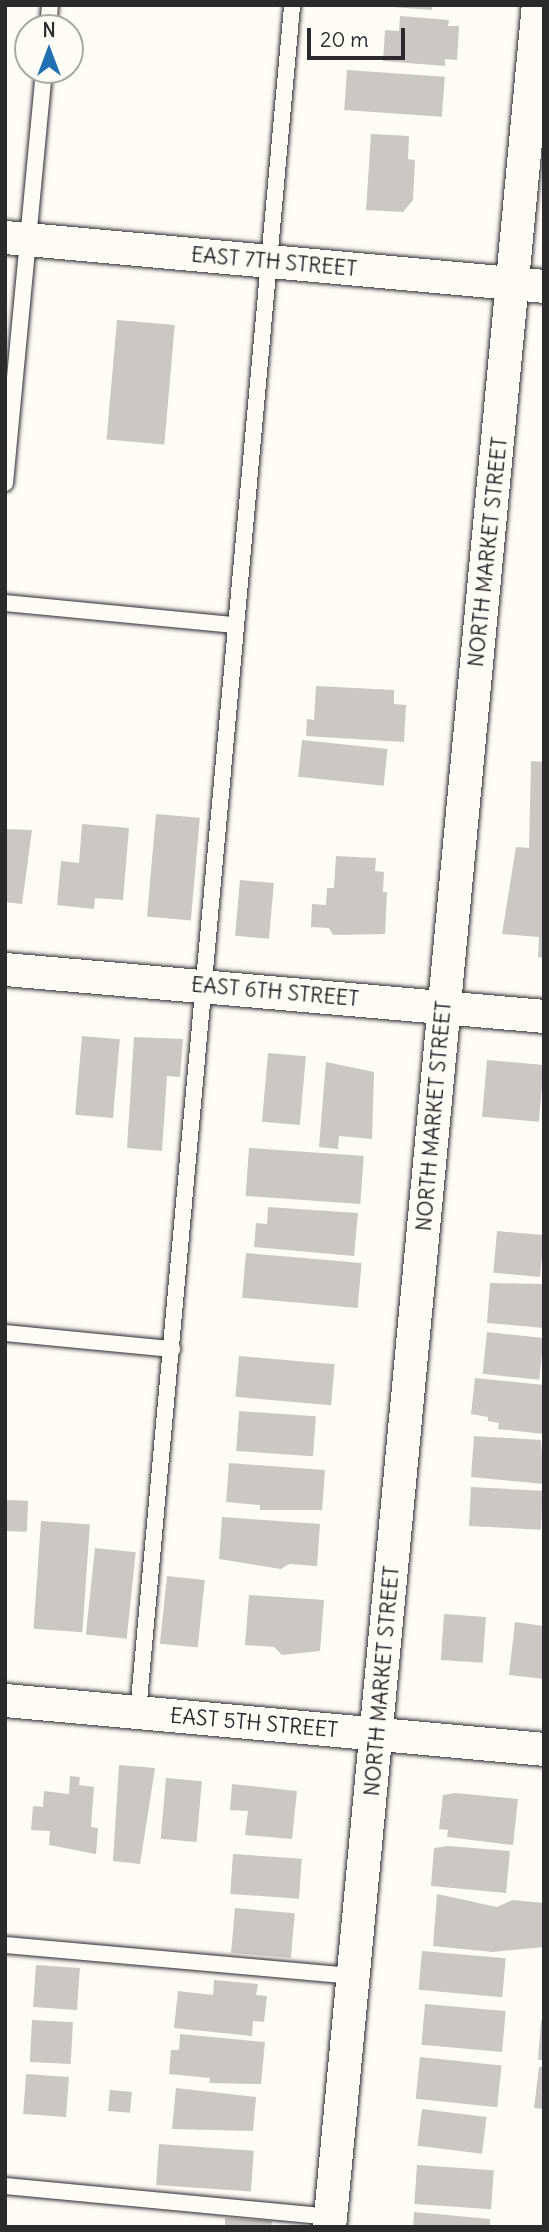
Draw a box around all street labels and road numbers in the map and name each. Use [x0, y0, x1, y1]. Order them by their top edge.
street label: EAST 7TH STREET [190, 242, 358, 282]
street label: NORTH MARKET STREET [463, 436, 513, 668]
street label: EAST 6TH STREET [190, 972, 360, 1012]
street label: NORTH MARKET STREET [411, 1000, 457, 1232]
street label: NORTH MARKET STREET [359, 1565, 405, 1797]
street label: EAST 5TH STREET [169, 1703, 339, 1743]

